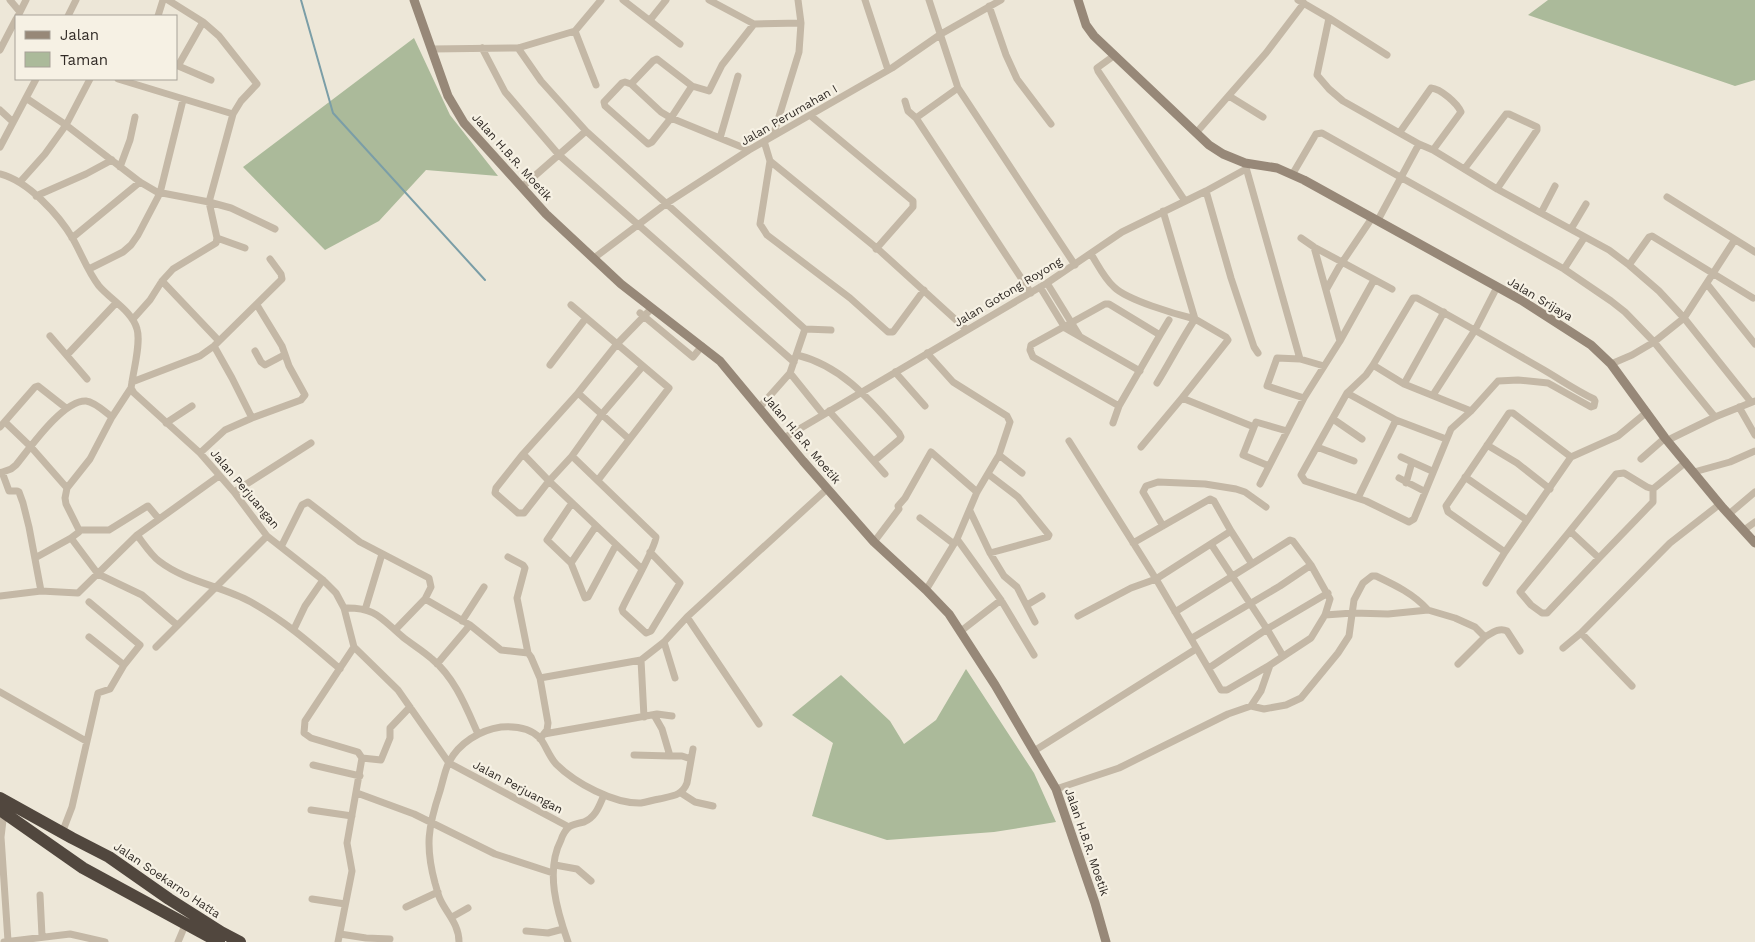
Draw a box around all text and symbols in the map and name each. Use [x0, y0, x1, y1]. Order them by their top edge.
legend [15, 15, 178, 80]
text: Jalan [60, 26, 99, 44]
text: Taman [60, 51, 108, 69]
street label: Jalan Perumahan I [738, 82, 840, 148]
street label: Jalan H.B.R. Moetik [469, 110, 555, 204]
street label: Jalan Gotong Royong [952, 254, 1065, 330]
street label: Jalan Srijaya [1505, 274, 1575, 324]
street label: Jalan H.B.R. Moetik [760, 391, 844, 487]
street label: Jalan Perjuangan [208, 446, 282, 532]
street label: Jalan Perjuangan [471, 757, 565, 817]
street label: Jalan H.B.R. Moetik [1062, 786, 1112, 898]
street label: Jalan Soekarno Hatta [111, 839, 223, 921]

